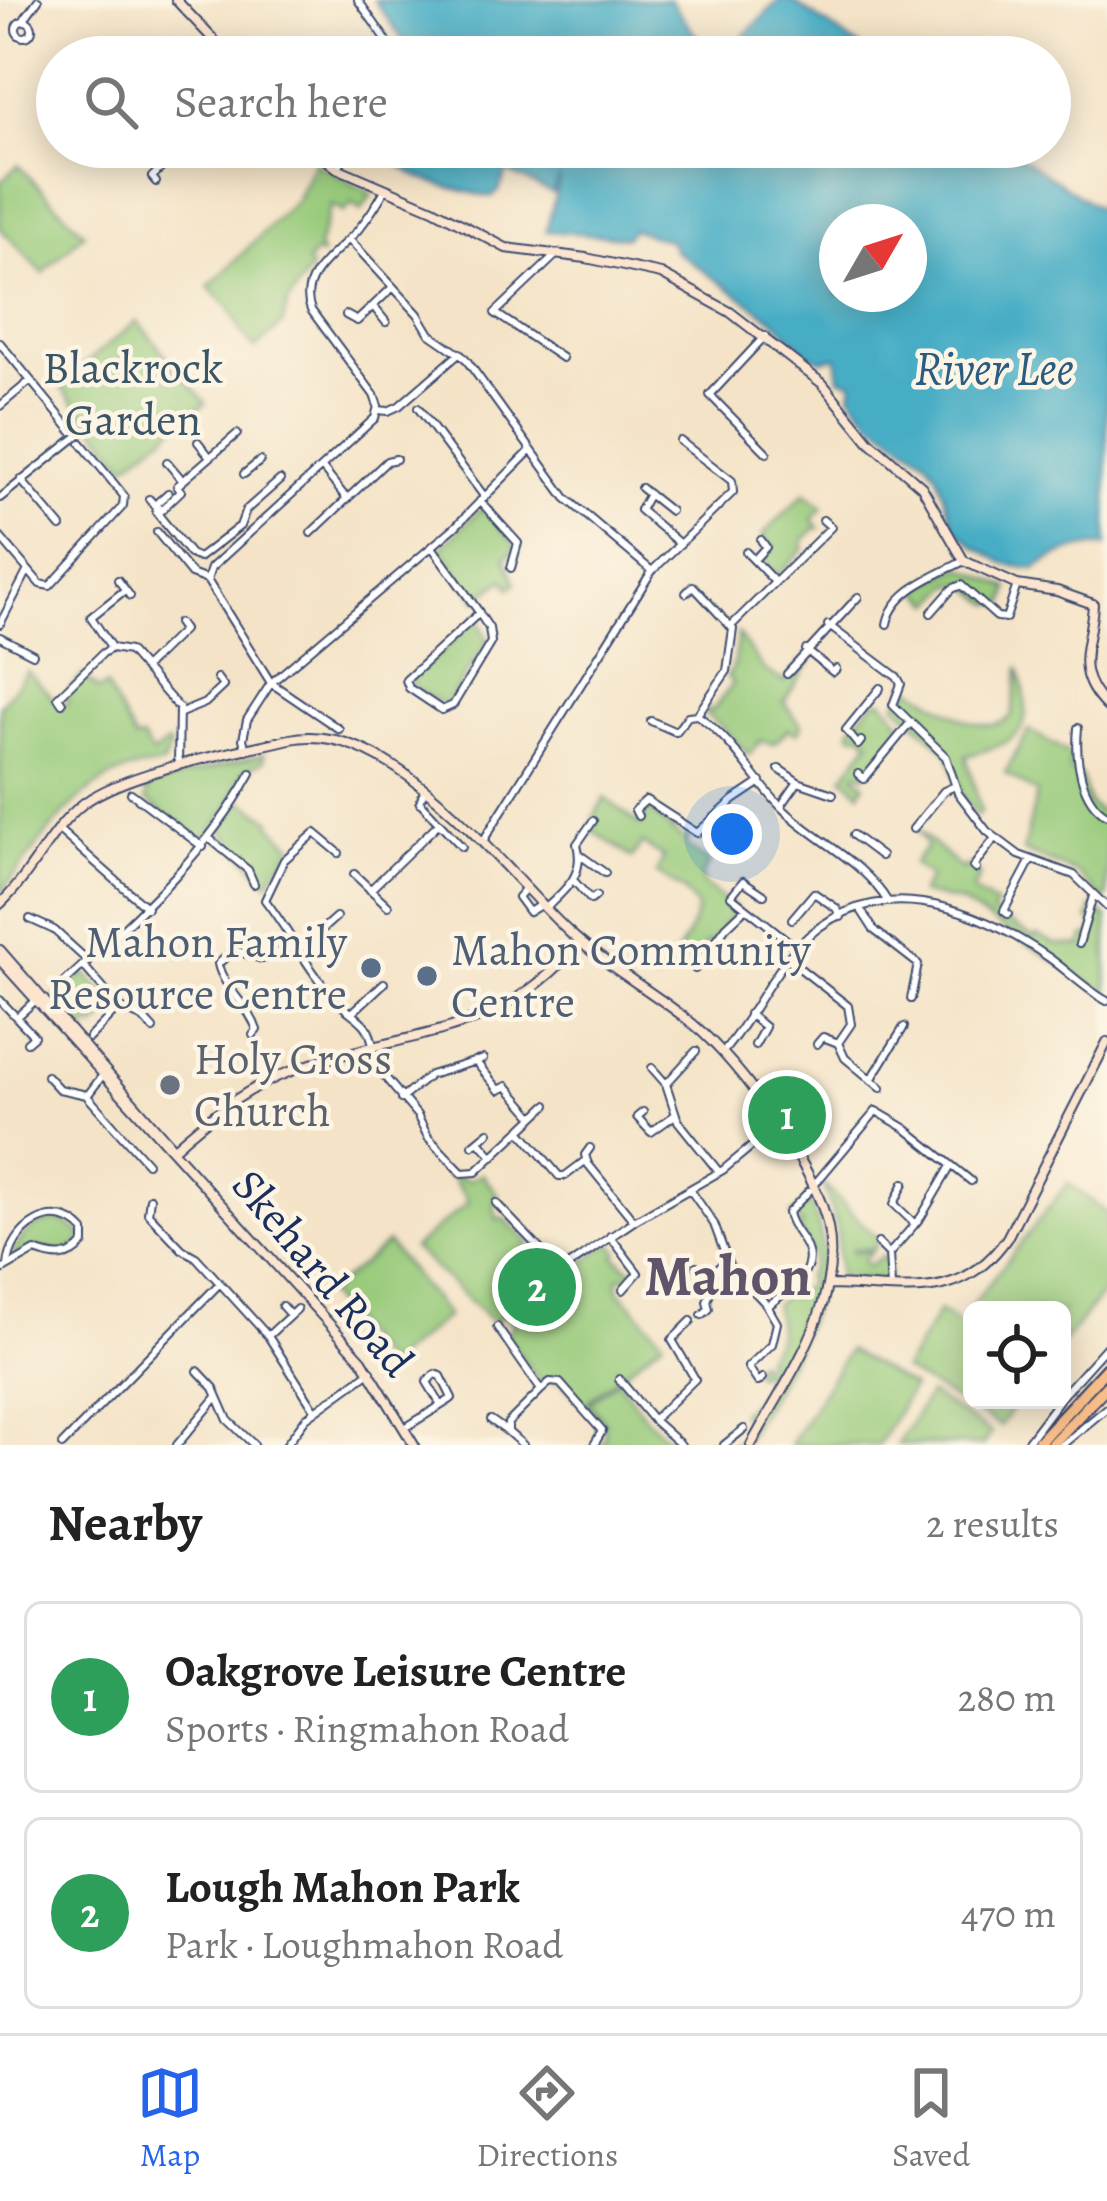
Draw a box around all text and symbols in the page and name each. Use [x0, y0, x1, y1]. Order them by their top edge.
search box [36, 36, 1071, 168]
icon: search [78, 69, 144, 135]
text: Search here [174, 71, 388, 133]
north arrow [819, 204, 927, 312]
water label: River Lee [914, 335, 1074, 401]
park label: Blackrock Garden [43, 337, 223, 451]
your location [702, 804, 762, 864]
place label: Mahon Family Resource Centre [48, 911, 348, 1025]
place label: Mahon Community Centre [451, 919, 812, 1033]
marker: Mahon Family Resource Centre [358, 955, 384, 981]
marker: Mahon Community Centre [414, 963, 440, 989]
place label: Holy Cross Church [194, 1028, 392, 1142]
pin: 1 [748, 1070, 826, 1160]
marker: Holy Cross Church [157, 1072, 183, 1098]
street label: Skehard Road [218, 1156, 429, 1391]
district label: Mahon [644, 1237, 812, 1315]
pin: 2 [498, 1242, 576, 1332]
map controls [963, 1301, 1071, 1409]
button: locate [963, 1301, 1071, 1409]
text: Nearby [48, 1488, 202, 1558]
text: 2 results [926, 1497, 1059, 1550]
text: Oakgrove Leisure Centre [165, 1640, 626, 1702]
text: 1 [83, 1671, 97, 1724]
text: 280 m [958, 1671, 1056, 1724]
text: Sports · Ringmahon Road [165, 1702, 569, 1755]
text: Lough Mahon Park [165, 1856, 520, 1918]
text: 2 [81, 1887, 99, 1940]
text: 470 m [961, 1887, 1056, 1940]
text: Park · Loughmahon Road [165, 1918, 563, 1971]
tab: Map [137, 2060, 203, 2177]
tab: Directions [477, 2060, 618, 2177]
tab: Saved [892, 2060, 970, 2177]

